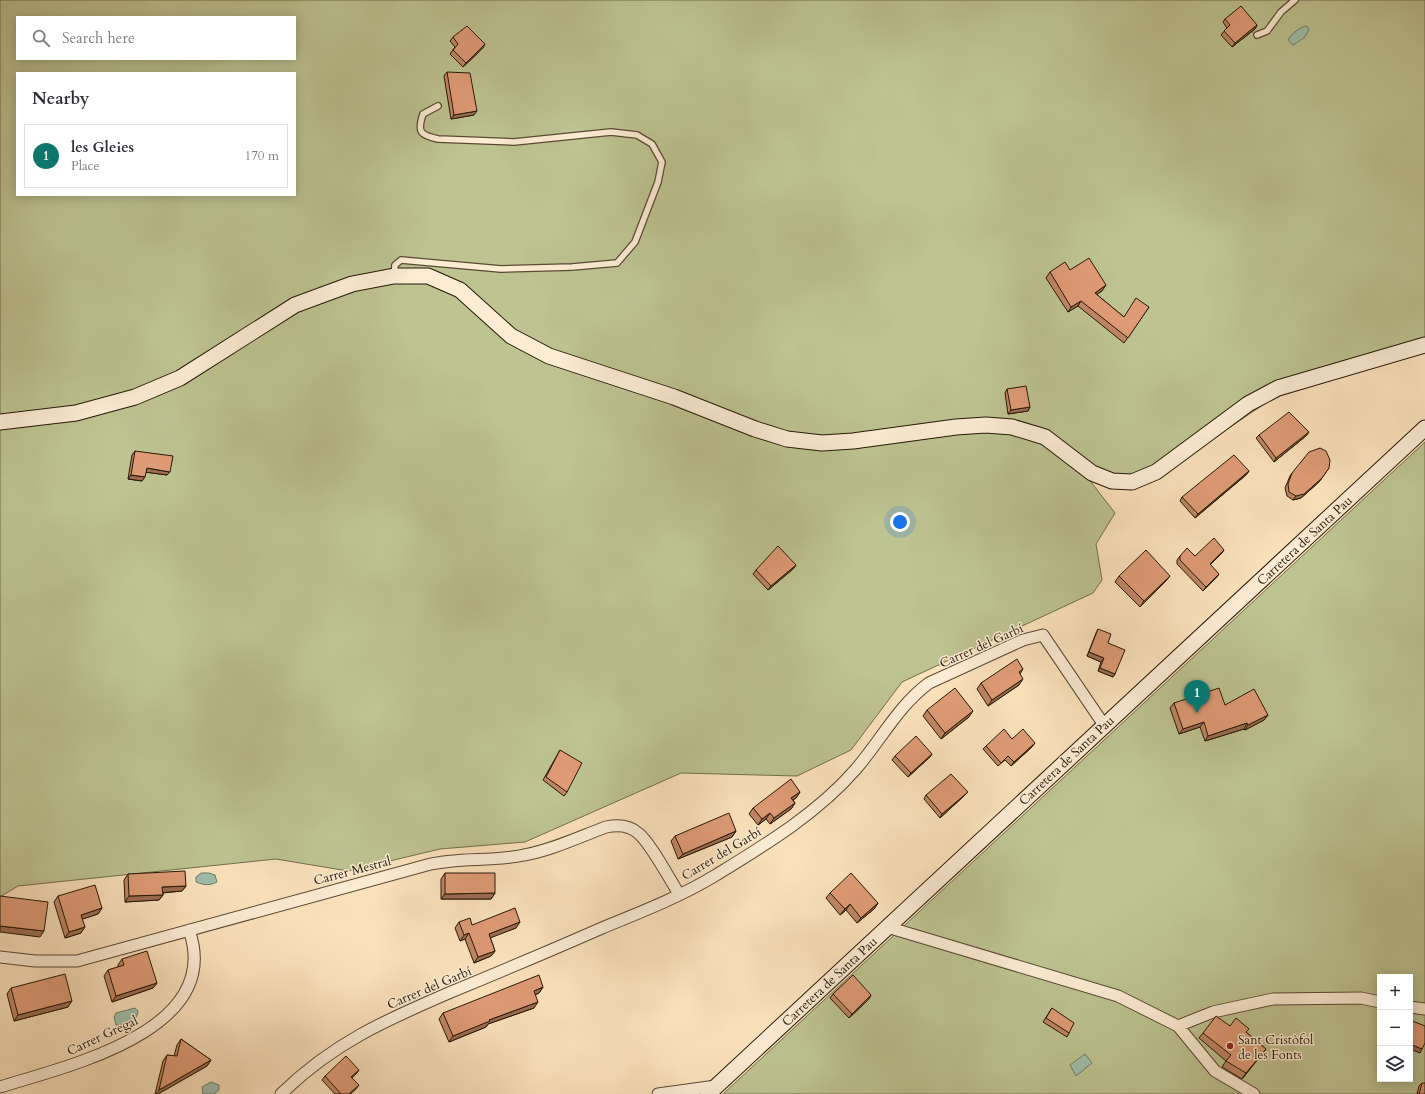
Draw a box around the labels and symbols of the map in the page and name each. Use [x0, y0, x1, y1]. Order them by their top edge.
street label: Carretera de Santa Pau [1253, 492, 1356, 590]
your location [890, 512, 910, 532]
street label: Carrer del Garbí [937, 619, 1027, 672]
pin: 1 [1184, 680, 1210, 713]
street label: Carretera de Santa Pau [1015, 712, 1118, 810]
street label: Carrer del Garbí [678, 823, 765, 885]
street label: Carrer Mestral [312, 852, 394, 890]
street label: Carretera de Santa Pau [778, 933, 881, 1031]
street label: Carrer del Garbí [384, 962, 475, 1014]
street label: Carrer Gregal [64, 1011, 141, 1060]
place label: Sant Cristòfol de les Fonts [1238, 1031, 1314, 1064]
marker: Sant Cristòfol de les Fonts [1225, 1041, 1235, 1051]

